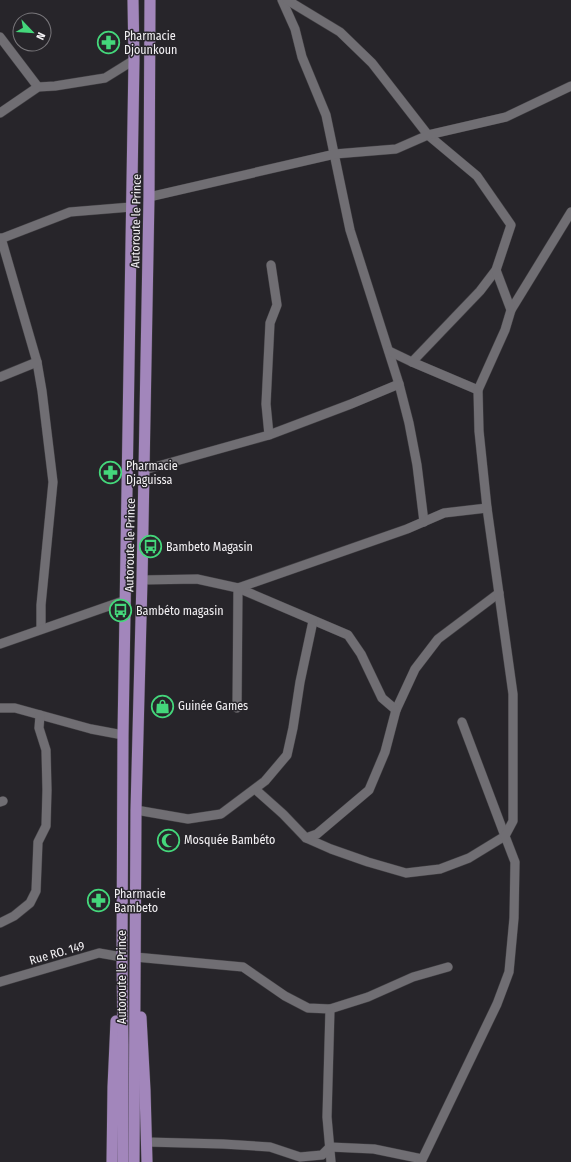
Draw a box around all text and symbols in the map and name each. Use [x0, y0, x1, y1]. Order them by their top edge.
north arrow [12, 12, 52, 52]
place label: Pharmacie Djounkoun [124, 29, 177, 57]
text: N [33, 30, 48, 42]
pharmacy icon: Pharmacie Djounkoun [96, 30, 122, 56]
street label: Autoroute le Prince [128, 174, 144, 268]
place label: Pharmacie Djaguissa [126, 459, 178, 487]
pharmacy icon: Pharmacie Djaguissa [97, 460, 123, 486]
street label: Autoroute le Prince [122, 498, 138, 592]
bus stop icon: Bambeto Magasin [137, 534, 163, 560]
place label: Bambeto Magasin [166, 540, 253, 554]
bus stop icon: Bambéto magasin [107, 598, 133, 624]
place label: Bambéto magasin [136, 604, 224, 618]
shop icon: Guinée Games [150, 693, 176, 719]
place label: Guinée Games [178, 699, 248, 713]
mosque icon: Mosquée Bambéto [155, 827, 181, 853]
place label: Mosquée Bambéto [184, 833, 275, 847]
place label: Pharmacie Bambeto [114, 887, 166, 915]
pharmacy icon: Pharmacie Bambeto [85, 888, 111, 914]
street label: Autoroute le Prince [115, 930, 129, 1024]
street label: Rue RO. 149 [28, 938, 86, 968]

